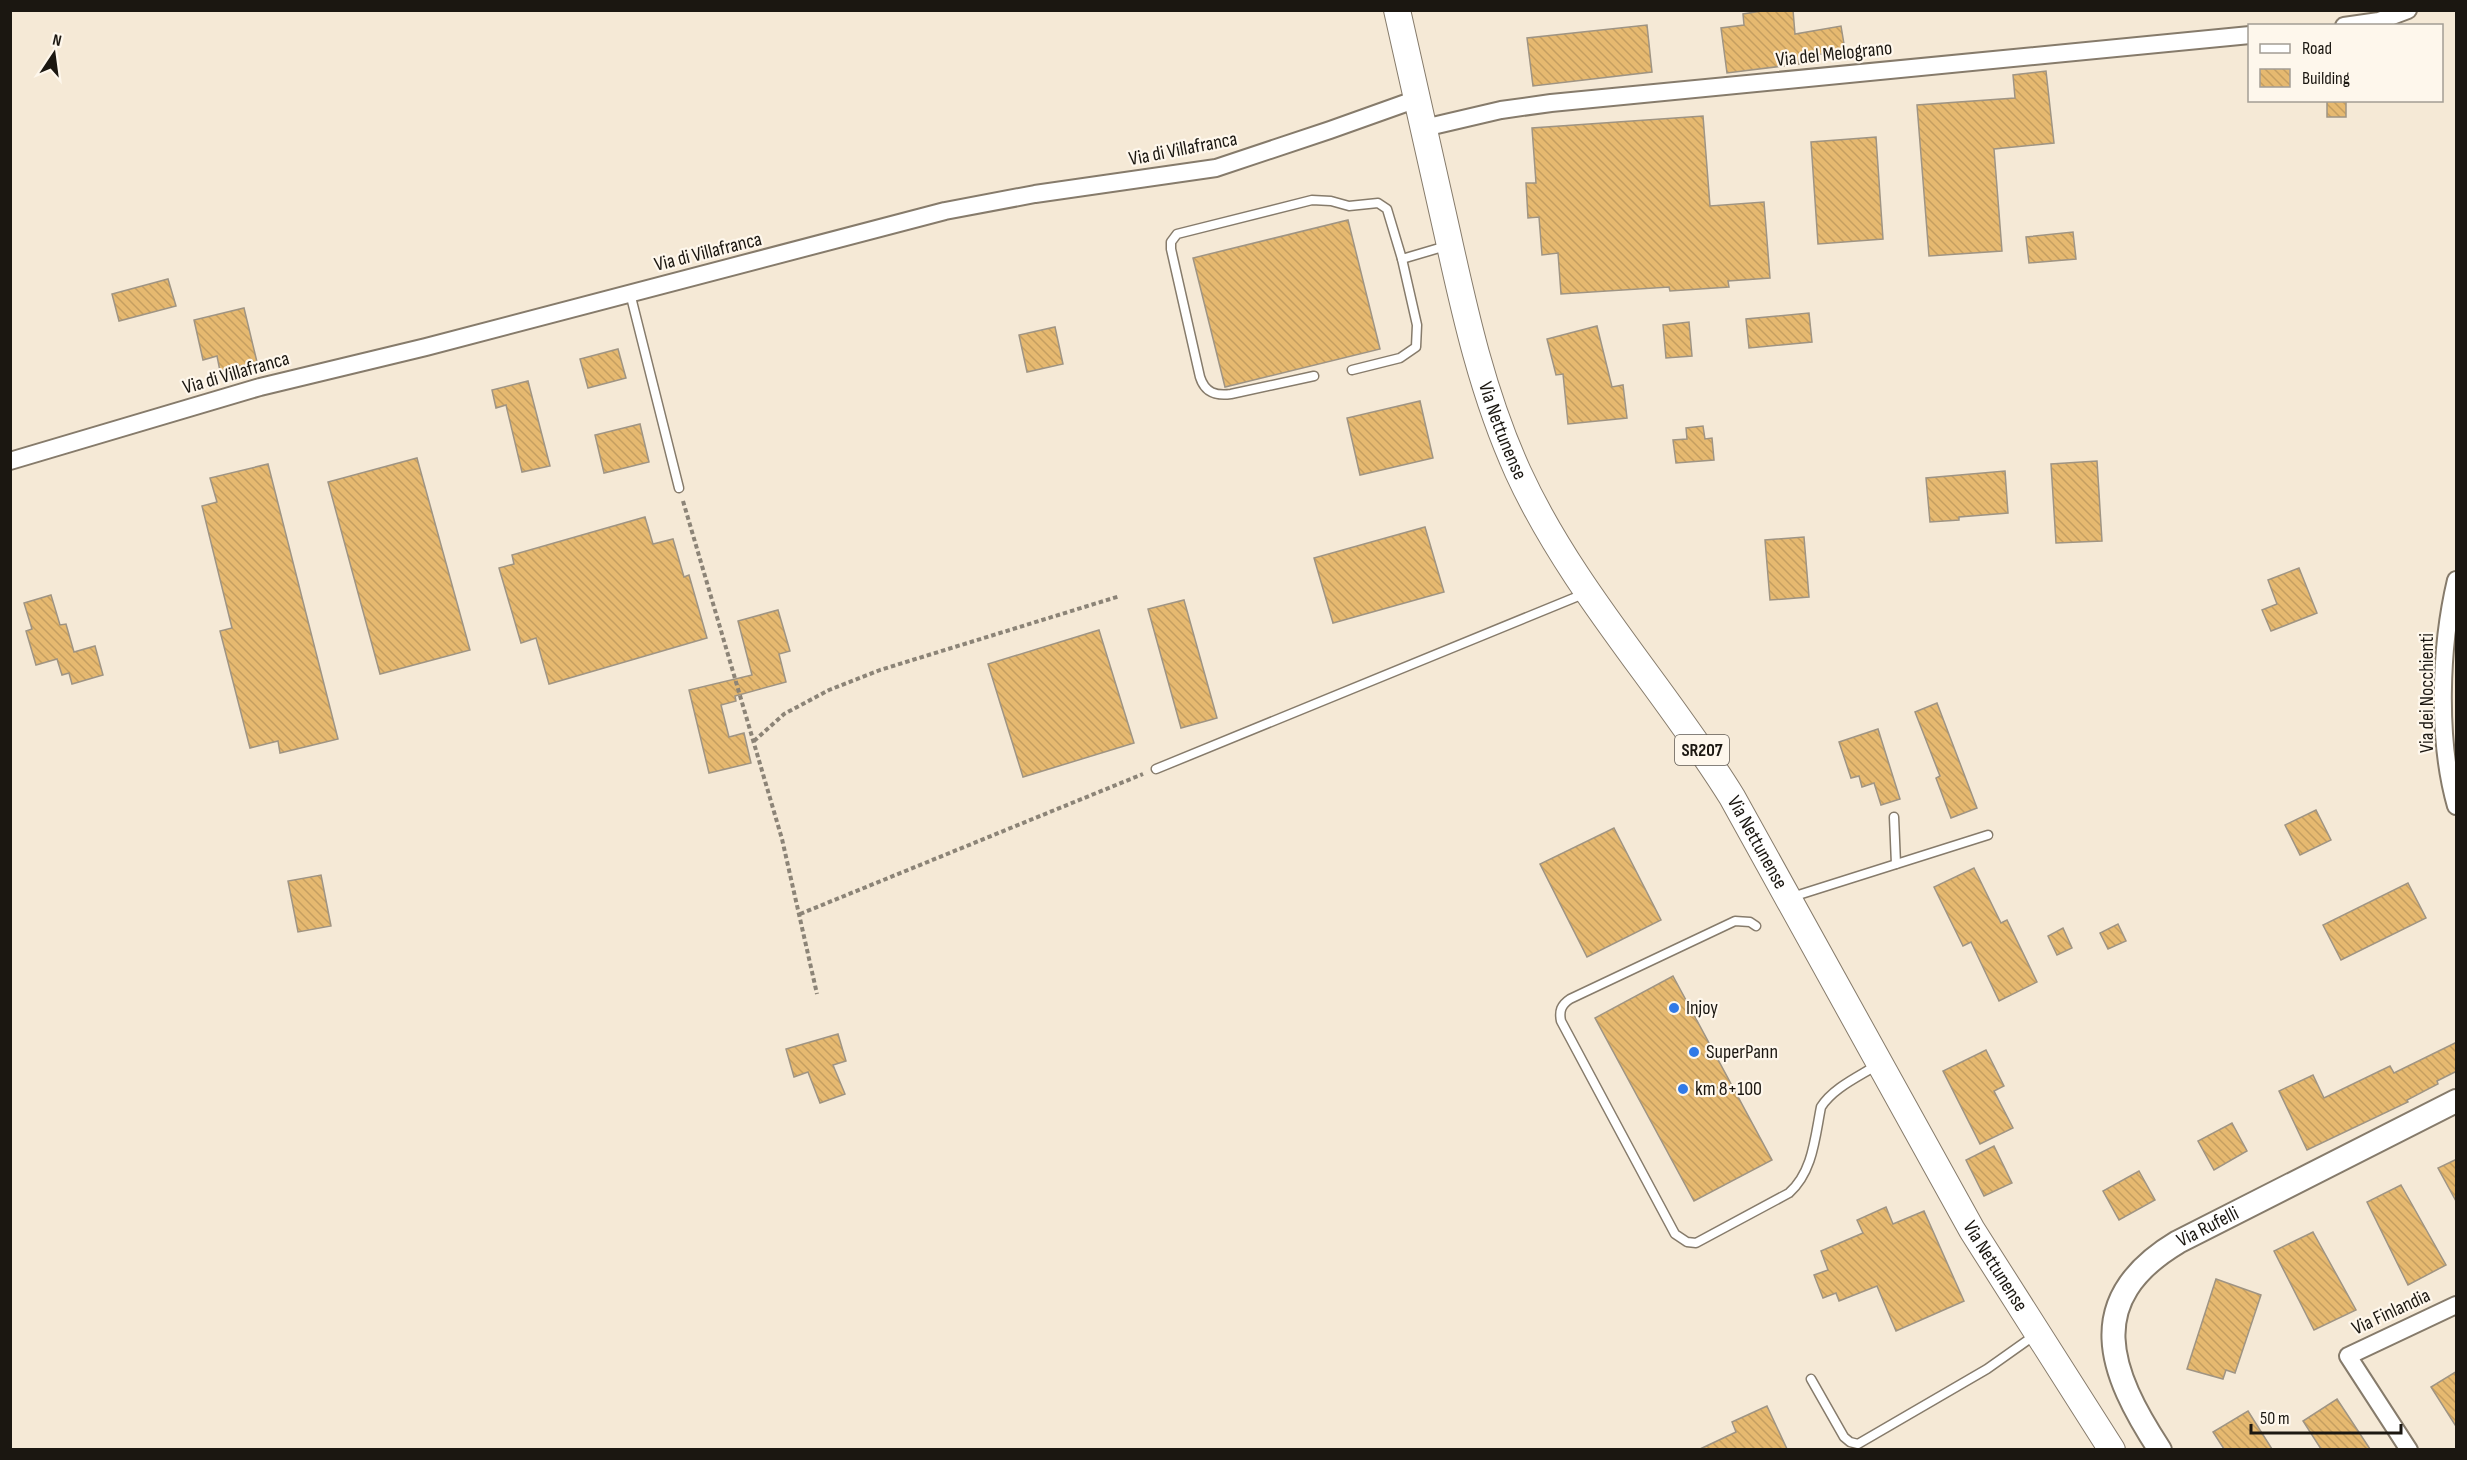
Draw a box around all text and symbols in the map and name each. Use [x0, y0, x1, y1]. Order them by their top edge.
north arrow [24, 24, 84, 84]
legend [2248, 24, 2443, 102]
text: N [51, 31, 63, 51]
street label: Via del Melograno [1775, 36, 1893, 72]
text: Road [2302, 38, 2332, 59]
text: Building [2302, 68, 2350, 89]
street label: Via di Villafranca [1127, 127, 1239, 171]
street label: Via di Villafranca [652, 227, 764, 277]
street label: Via di Villafranca [180, 346, 292, 400]
street label: Via Nettunense [1473, 379, 1532, 483]
street label: Via dei Nocchienti [2415, 633, 2439, 753]
road number: SR207 [1675, 735, 1729, 765]
street label: Via Nettunense [1722, 792, 1793, 893]
place label: Injoy [1686, 996, 1718, 1020]
marker: Injoy [1667, 1001, 1681, 1015]
place label: SuperPann [1706, 1040, 1778, 1064]
marker: SuperPann [1687, 1045, 1701, 1059]
place label: km 8+100 [1695, 1077, 1762, 1101]
marker: km 8+100 [1676, 1082, 1690, 1096]
street label: Via Rufelli [2173, 1201, 2243, 1253]
street label: Via Nettunense [1957, 1217, 2033, 1316]
street label: Via Finlandia [2348, 1283, 2434, 1341]
scale bar [2251, 1397, 2401, 1435]
text: 50 m [2260, 1408, 2290, 1429]

